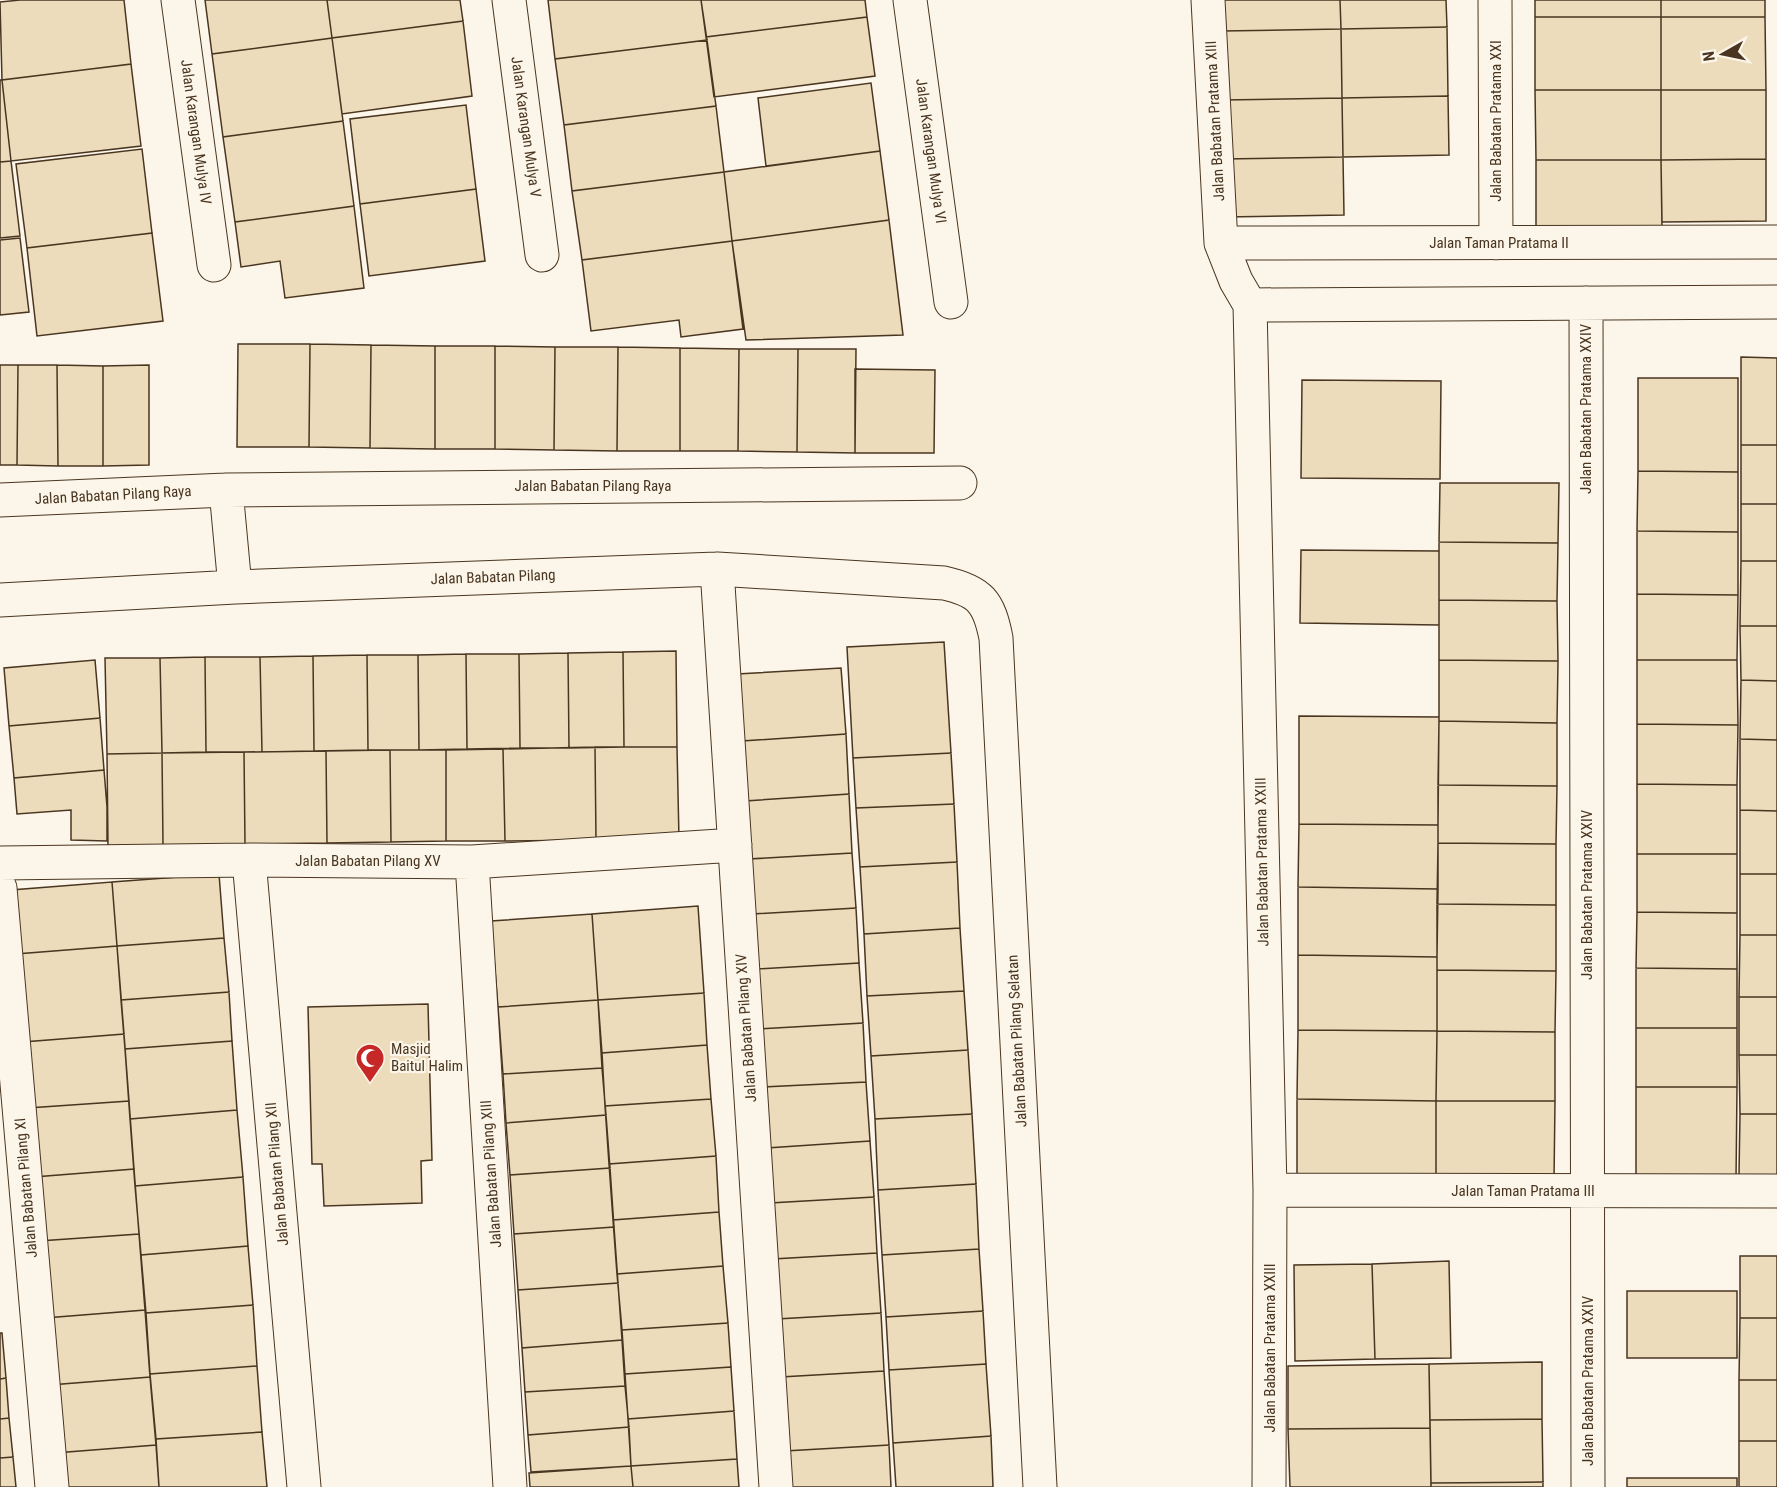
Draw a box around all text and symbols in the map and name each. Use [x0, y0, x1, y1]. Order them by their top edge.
north arrow [1693, 24, 1753, 84]
street label: Jalan Babatan Pratama XIII [1202, 40, 1228, 202]
street label: Jalan Babatan Pratama XXI [1487, 40, 1505, 202]
text: N [1699, 50, 1719, 63]
street label: Jalan Karangan Mulya V [507, 55, 545, 199]
street label: Jalan Karangan Mulya IV [177, 58, 215, 206]
street label: Jalan Karangan Mulya VI [912, 77, 950, 225]
street label: Jalan Taman Pratama II [1429, 234, 1569, 252]
street label: Jalan Babatan Pratama XXIV [1577, 323, 1595, 494]
street label: Jalan Babatan Pilang Raya [515, 477, 671, 495]
street label: Jalan Babatan Pilang Raya [34, 482, 192, 508]
street label: Jalan Babatan Pilang [430, 566, 556, 588]
street label: Jalan Babatan Pratama XXIII [1252, 777, 1272, 947]
street label: Jalan Babatan Pratama XXIV [1578, 809, 1596, 980]
street label: Jalan Babatan Pilang XV [295, 852, 441, 870]
street label: Jalan Babatan Pilang XIV [732, 952, 760, 1103]
street label: Jalan Babatan Pilang Selatan [1003, 954, 1031, 1128]
place label: Masjid Baitul Halim [391, 1040, 463, 1075]
mosque icon: Masjid Baitul Halim [354, 1042, 386, 1084]
street label: Jalan Babatan Pilang XIII [477, 1100, 505, 1248]
street label: Jalan Babatan Pilang XII [262, 1101, 292, 1247]
street label: Jalan Babatan Pilang XI [11, 1117, 41, 1259]
street label: Jalan Taman Pratama III [1451, 1182, 1595, 1200]
street label: Jalan Babatan Pratama XXIII [1261, 1263, 1279, 1433]
street label: Jalan Babatan Pratama XXIV [1579, 1295, 1597, 1466]

